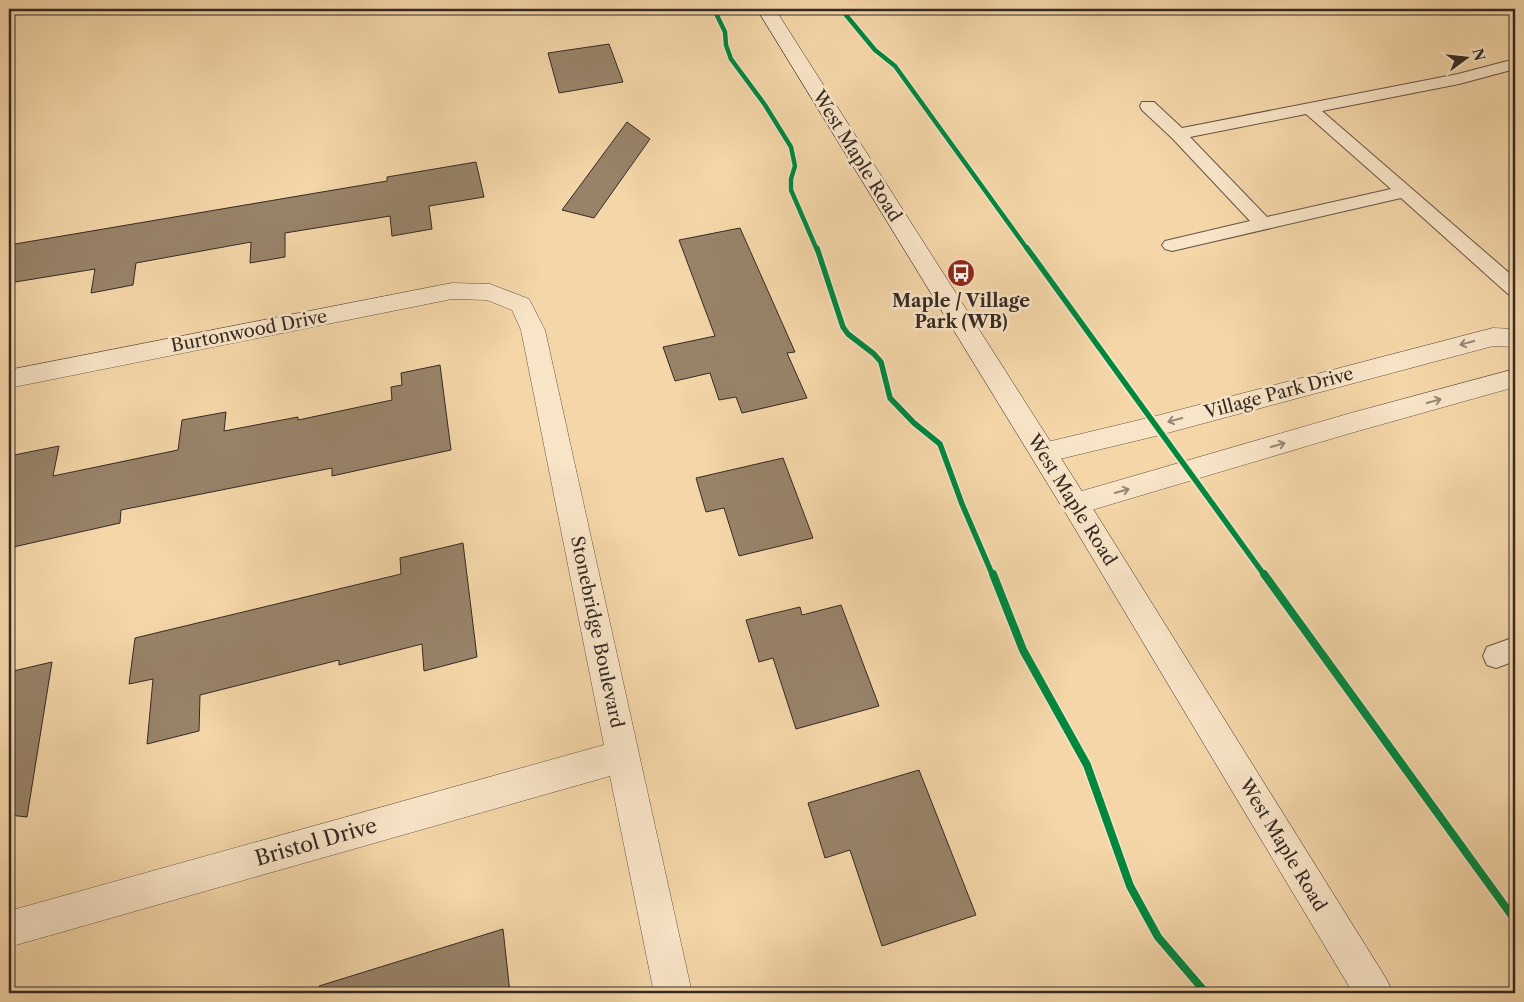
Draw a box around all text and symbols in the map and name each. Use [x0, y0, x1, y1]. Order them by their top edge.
north arrow [1442, 32, 1492, 82]
text: N [1468, 46, 1489, 63]
street label: West Maple Road [807, 85, 906, 226]
bus stop icon: Maple / Village Park (WB) [946, 258, 976, 288]
place label: Maple / Village Park (WB) [892, 290, 1030, 333]
street label: Burtonwood Drive [169, 305, 329, 357]
one-way arrow [1460, 339, 1476, 349]
street label: Village Park Drive [1201, 363, 1356, 424]
one-way arrow [1426, 395, 1442, 405]
one-way arrow [1167, 416, 1183, 426]
street label: West Maple Road [1022, 429, 1121, 570]
one-way arrow [1269, 439, 1285, 449]
one-way arrow [1113, 485, 1129, 495]
street label: Stonebridge Boulevard [566, 534, 628, 730]
street label: West Maple Road [1234, 774, 1331, 915]
street label: Bristol Drive [252, 812, 380, 871]

